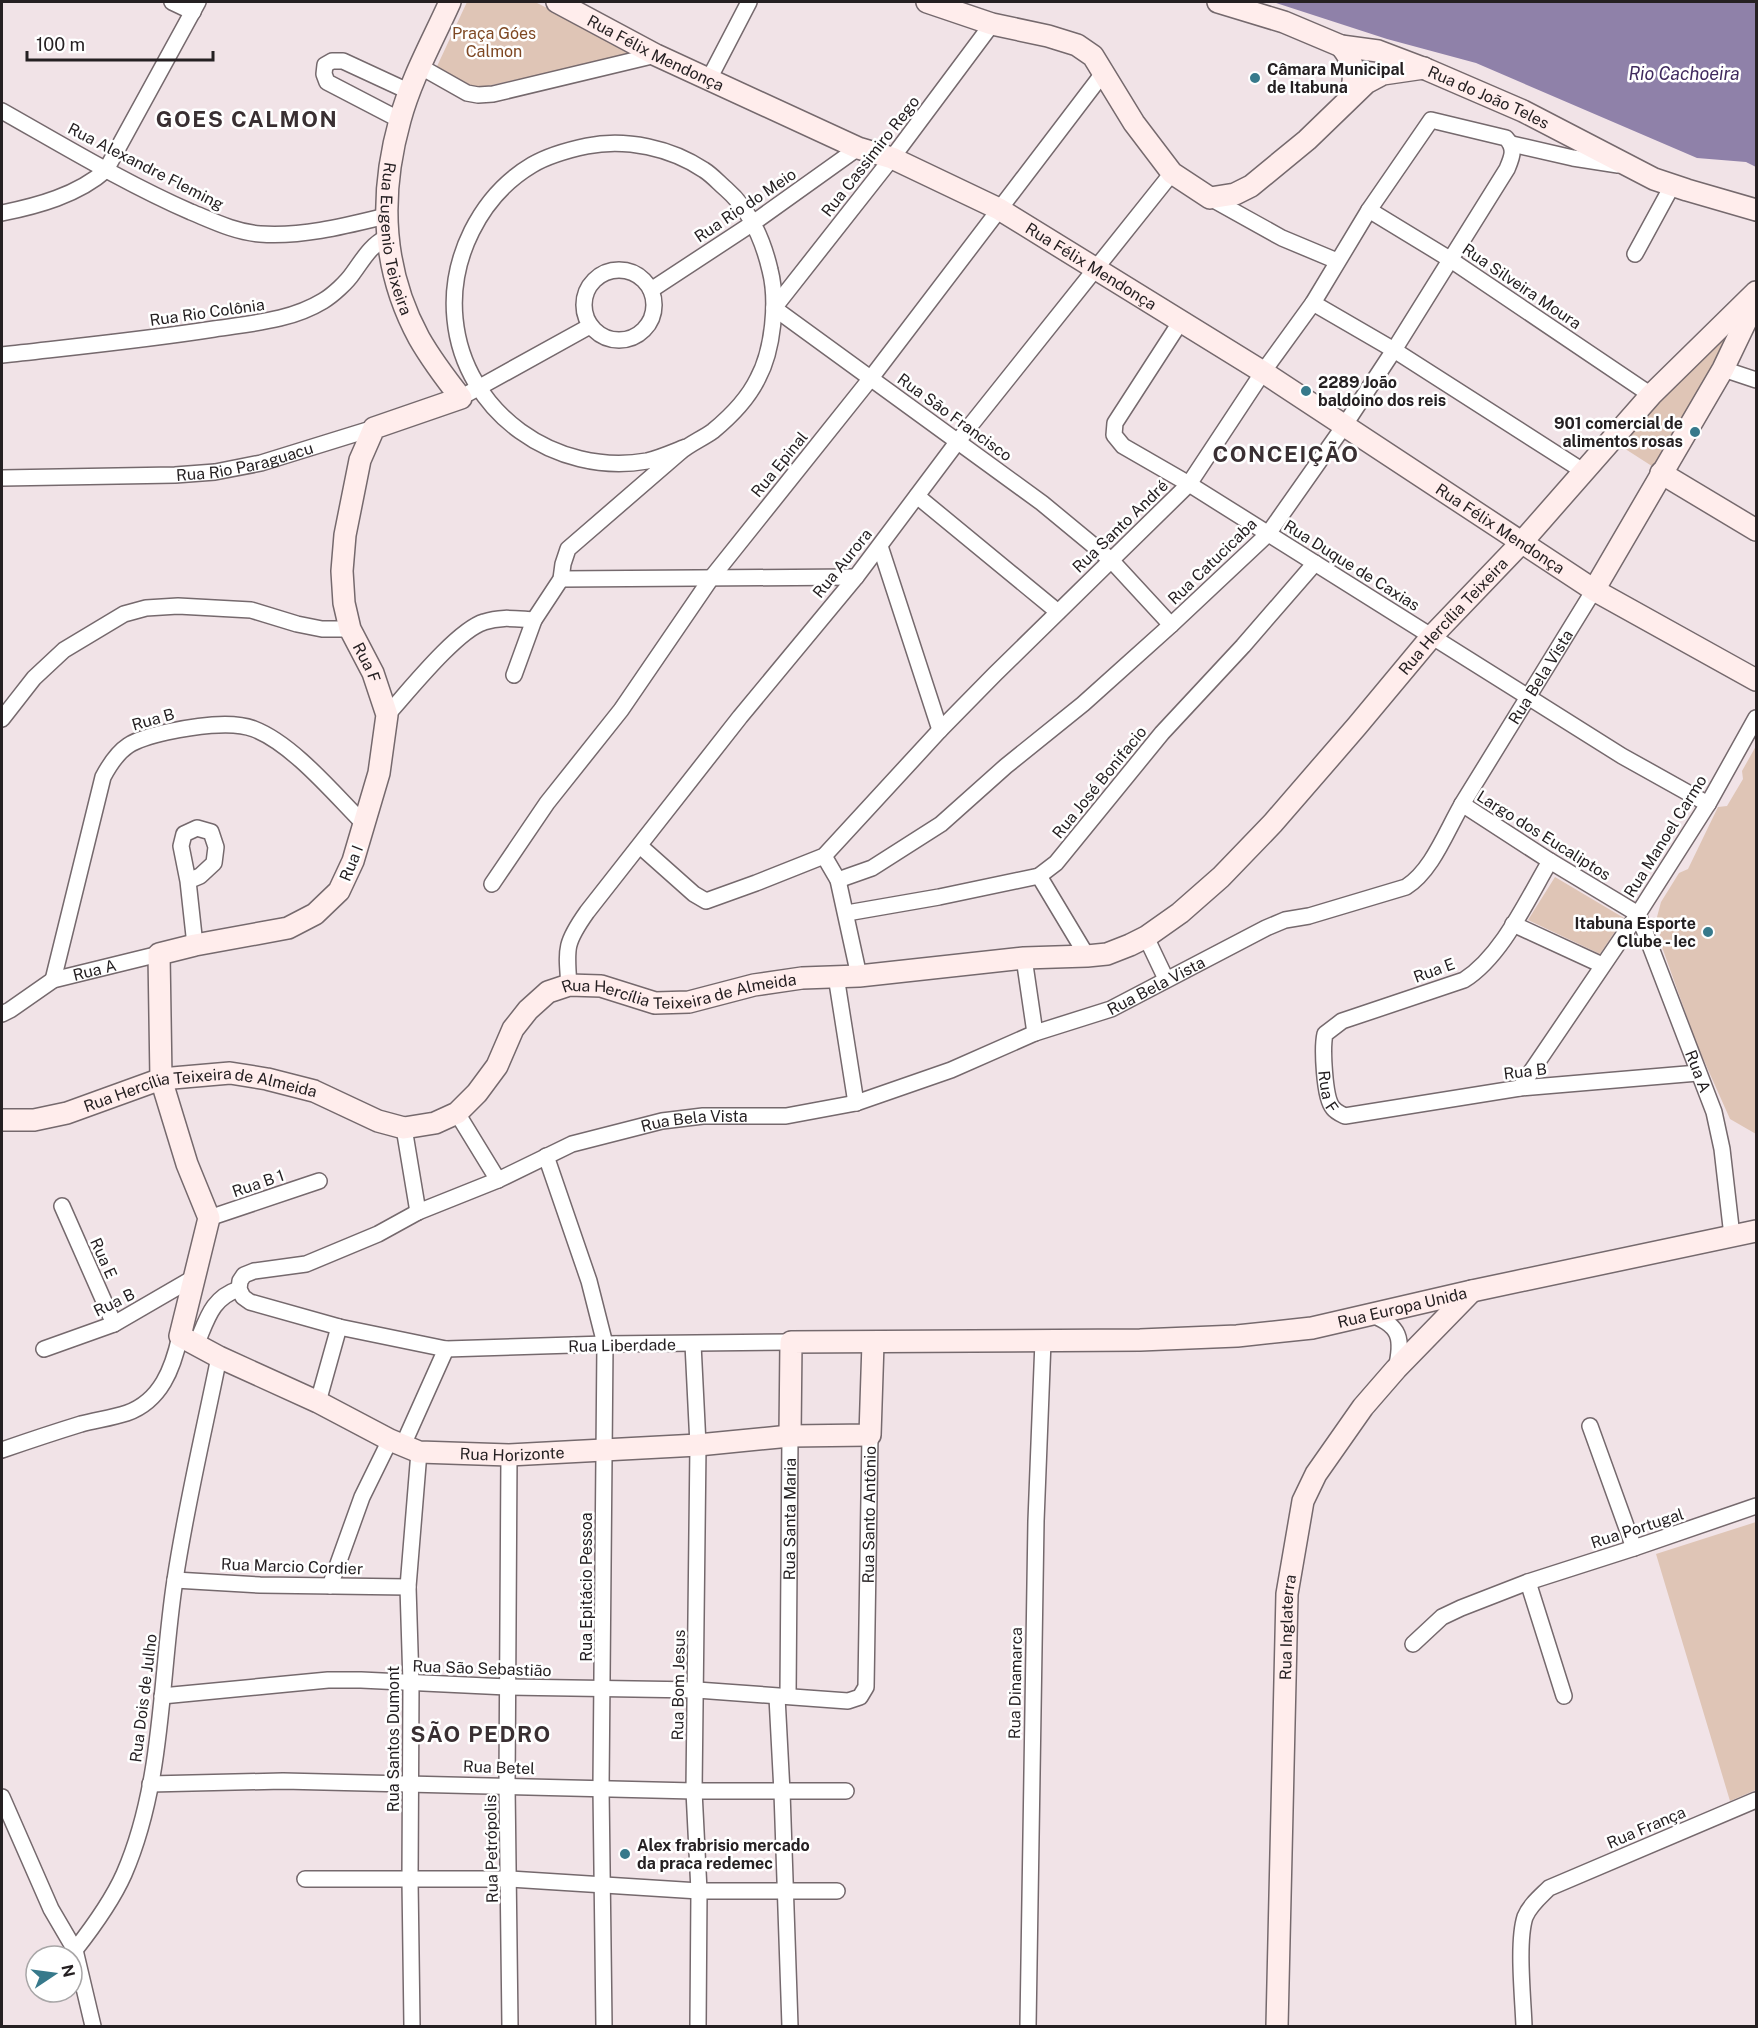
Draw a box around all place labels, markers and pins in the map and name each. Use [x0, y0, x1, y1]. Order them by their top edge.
place label: Câmara Municipal de Itabuna [1267, 60, 1405, 97]
marker: Câmara Municipal de Itabuna [1248, 71, 1262, 85]
place label: 2289 João baldoino dos reis [1318, 373, 1446, 410]
marker: 2289 João baldoino dos reis [1299, 384, 1313, 398]
place label: 901 comercial de alimentos rosas [1554, 414, 1683, 451]
marker: 901 comercial de alimentos rosas [1688, 425, 1702, 439]
place label: Itabuna Esporte Clube - Iec [1575, 914, 1696, 951]
marker: Itabuna Esporte Clube - Iec [1701, 925, 1715, 939]
place label: Alex frabrisio mercado da praca redemec [637, 1836, 810, 1873]
marker: Alex frabrisio mercado da praca redemec [618, 1847, 632, 1861]

